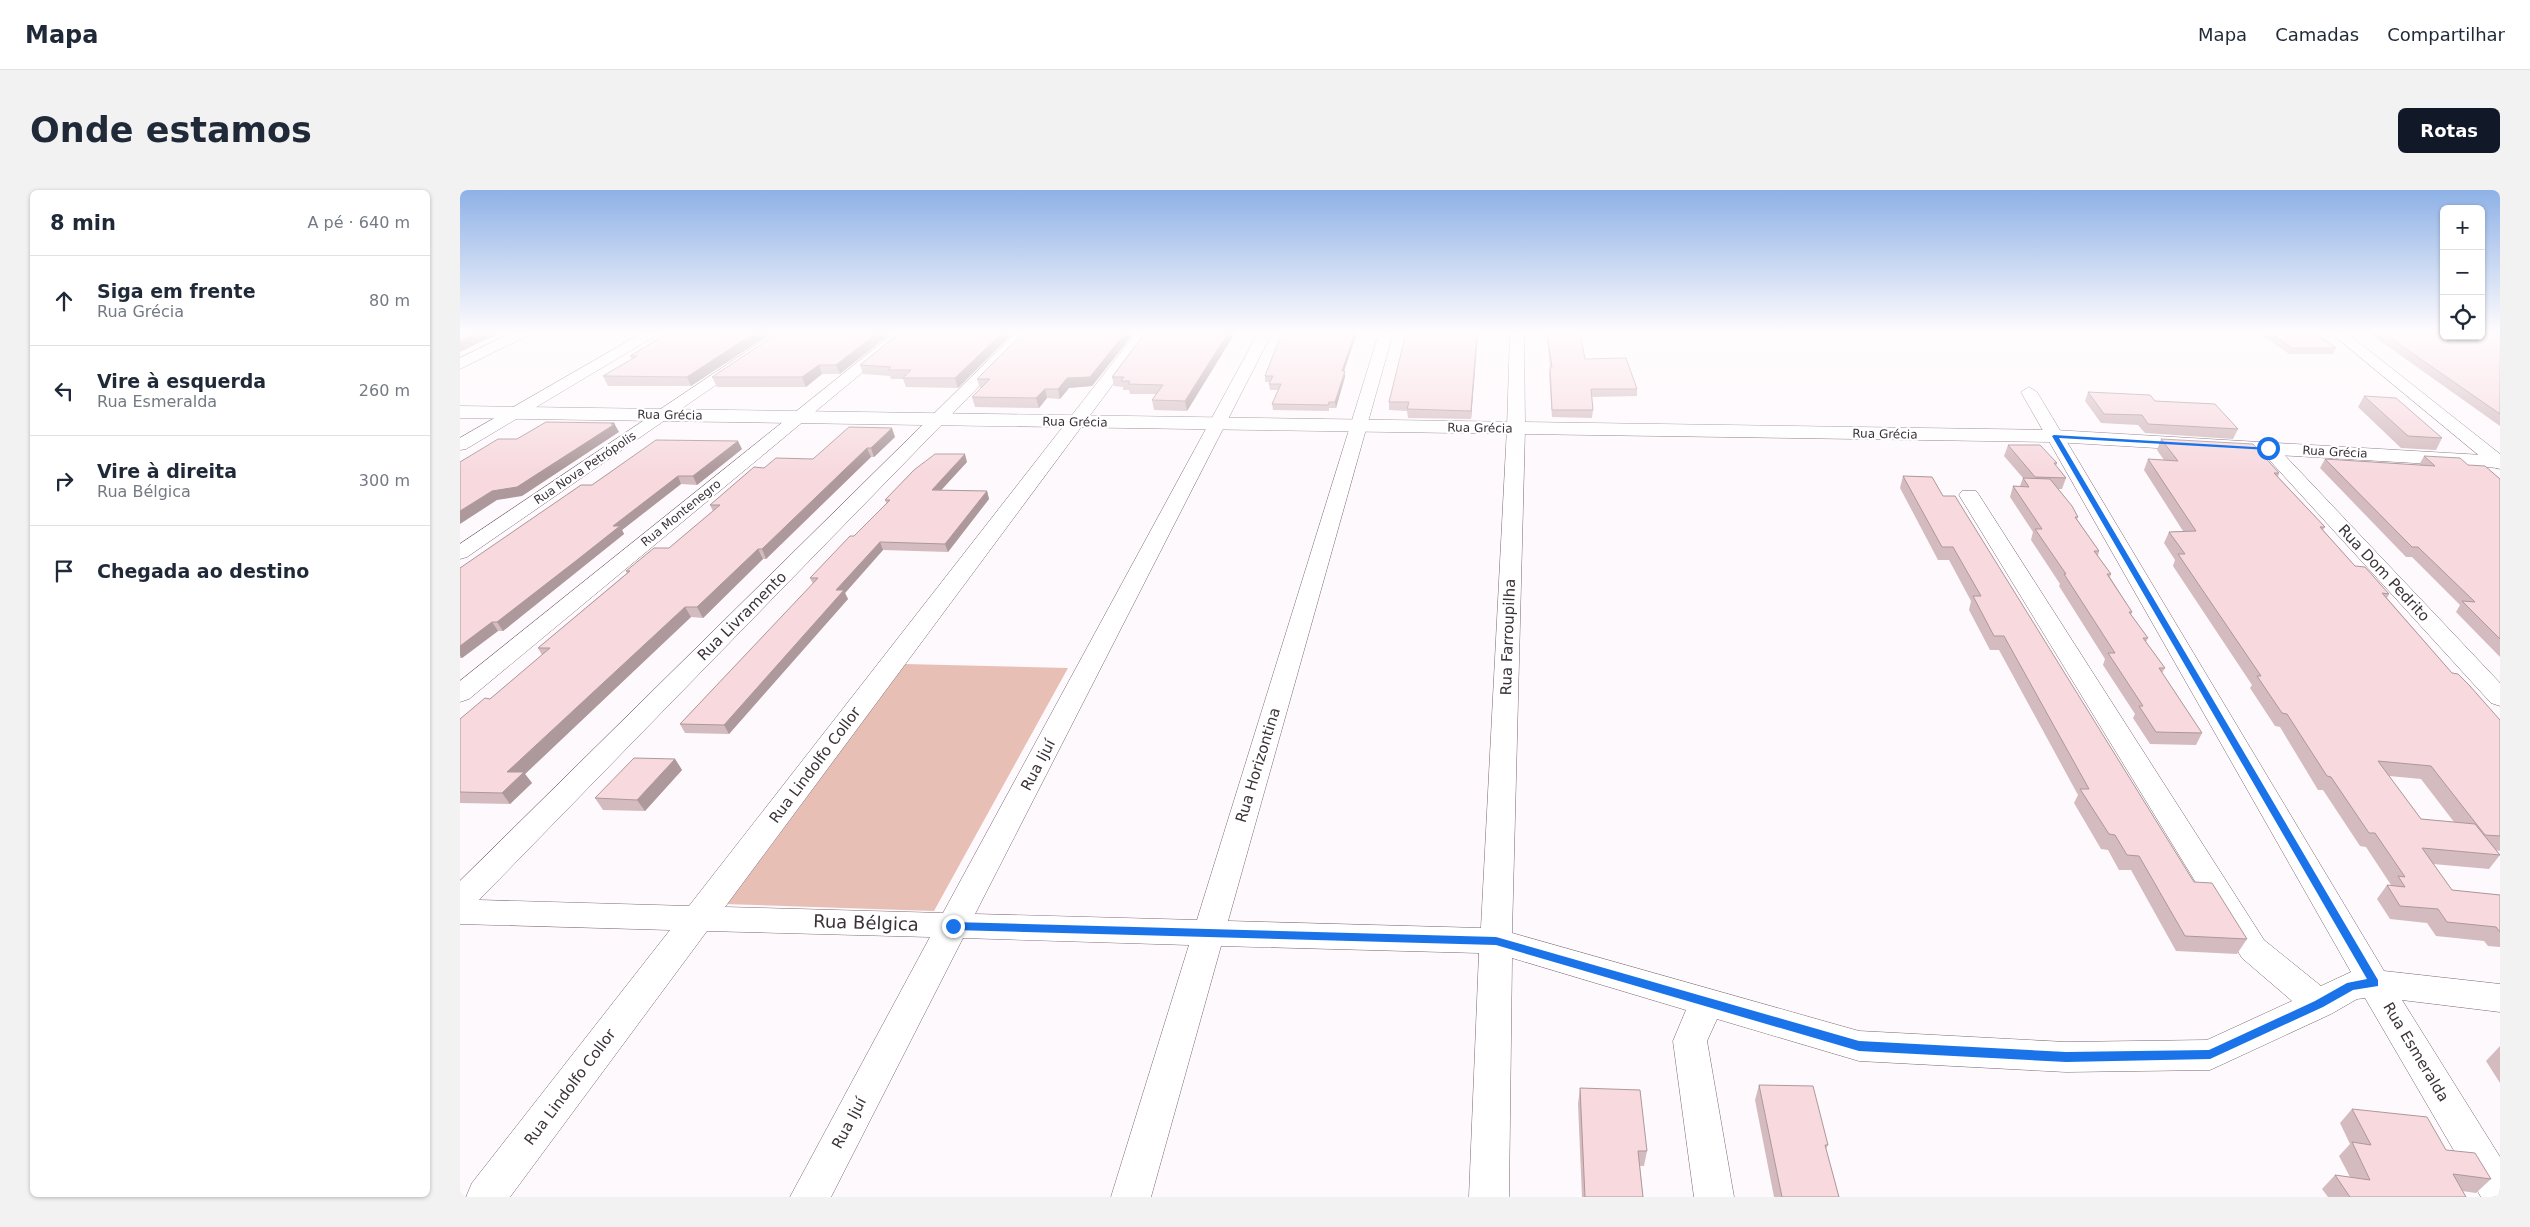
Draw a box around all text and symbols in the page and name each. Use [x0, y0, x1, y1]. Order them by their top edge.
text: Mapa [25, 21, 98, 49]
text: Mapa [2198, 24, 2247, 45]
text: Camadas [2275, 24, 2359, 45]
text: Compartilhar [2387, 24, 2505, 45]
button: Rotas [2398, 108, 2500, 153]
text: Onde estamos [30, 110, 312, 150]
map controls [2440, 205, 2485, 340]
button: + [2440, 205, 2485, 250]
text: 8 min [50, 211, 116, 235]
text: A pé · 640 m [308, 213, 410, 232]
button: − [2440, 250, 2485, 295]
text: Siga em frente [97, 280, 256, 302]
icon: ahead [50, 287, 78, 315]
text: 80 m [369, 291, 410, 310]
button: locate [2440, 295, 2485, 340]
text: Rua Grécia [97, 302, 184, 321]
text: Vire à esquerda [97, 370, 266, 392]
icon: left [50, 377, 78, 405]
text: 260 m [359, 381, 410, 400]
text: Rua Esmeralda [97, 392, 217, 411]
street label: Rua Grécia [637, 407, 703, 423]
street label: Rua Grécia [1042, 414, 1108, 430]
street label: Rua Grécia [1447, 420, 1513, 436]
street label: Rua Grécia [1852, 426, 1918, 442]
street label: Rua Nova Petrópolis [531, 429, 639, 507]
route start [2257, 437, 2280, 460]
street label: Rua Grécia [2302, 443, 2368, 461]
text: Vire à direita [97, 460, 237, 482]
icon: right [50, 467, 78, 495]
text: 300 m [359, 471, 410, 490]
street label: Rua Montenegro [638, 477, 724, 549]
text: Rua Bélgica [97, 482, 191, 501]
street label: Rua Dom Pedrito [2334, 521, 2434, 625]
icon: arrive [50, 557, 78, 585]
text: Chegada ao destino [97, 560, 309, 582]
street label: Rua Livramento [694, 568, 790, 664]
street label: Rua Farroupilha [1497, 578, 1519, 696]
street label: Rua Lindolfo Collor [765, 703, 865, 827]
street label: Rua Horizontina [1232, 705, 1284, 825]
street label: Rua Ijuí [1017, 736, 1059, 794]
street label: Rua Bélgica [813, 910, 919, 935]
route end [942, 915, 965, 938]
street label: Rua Esmeralda [2379, 999, 2453, 1105]
street label: Rua Lindolfo Collor [520, 1025, 620, 1149]
street label: Rua Ijuí [828, 1094, 870, 1152]

